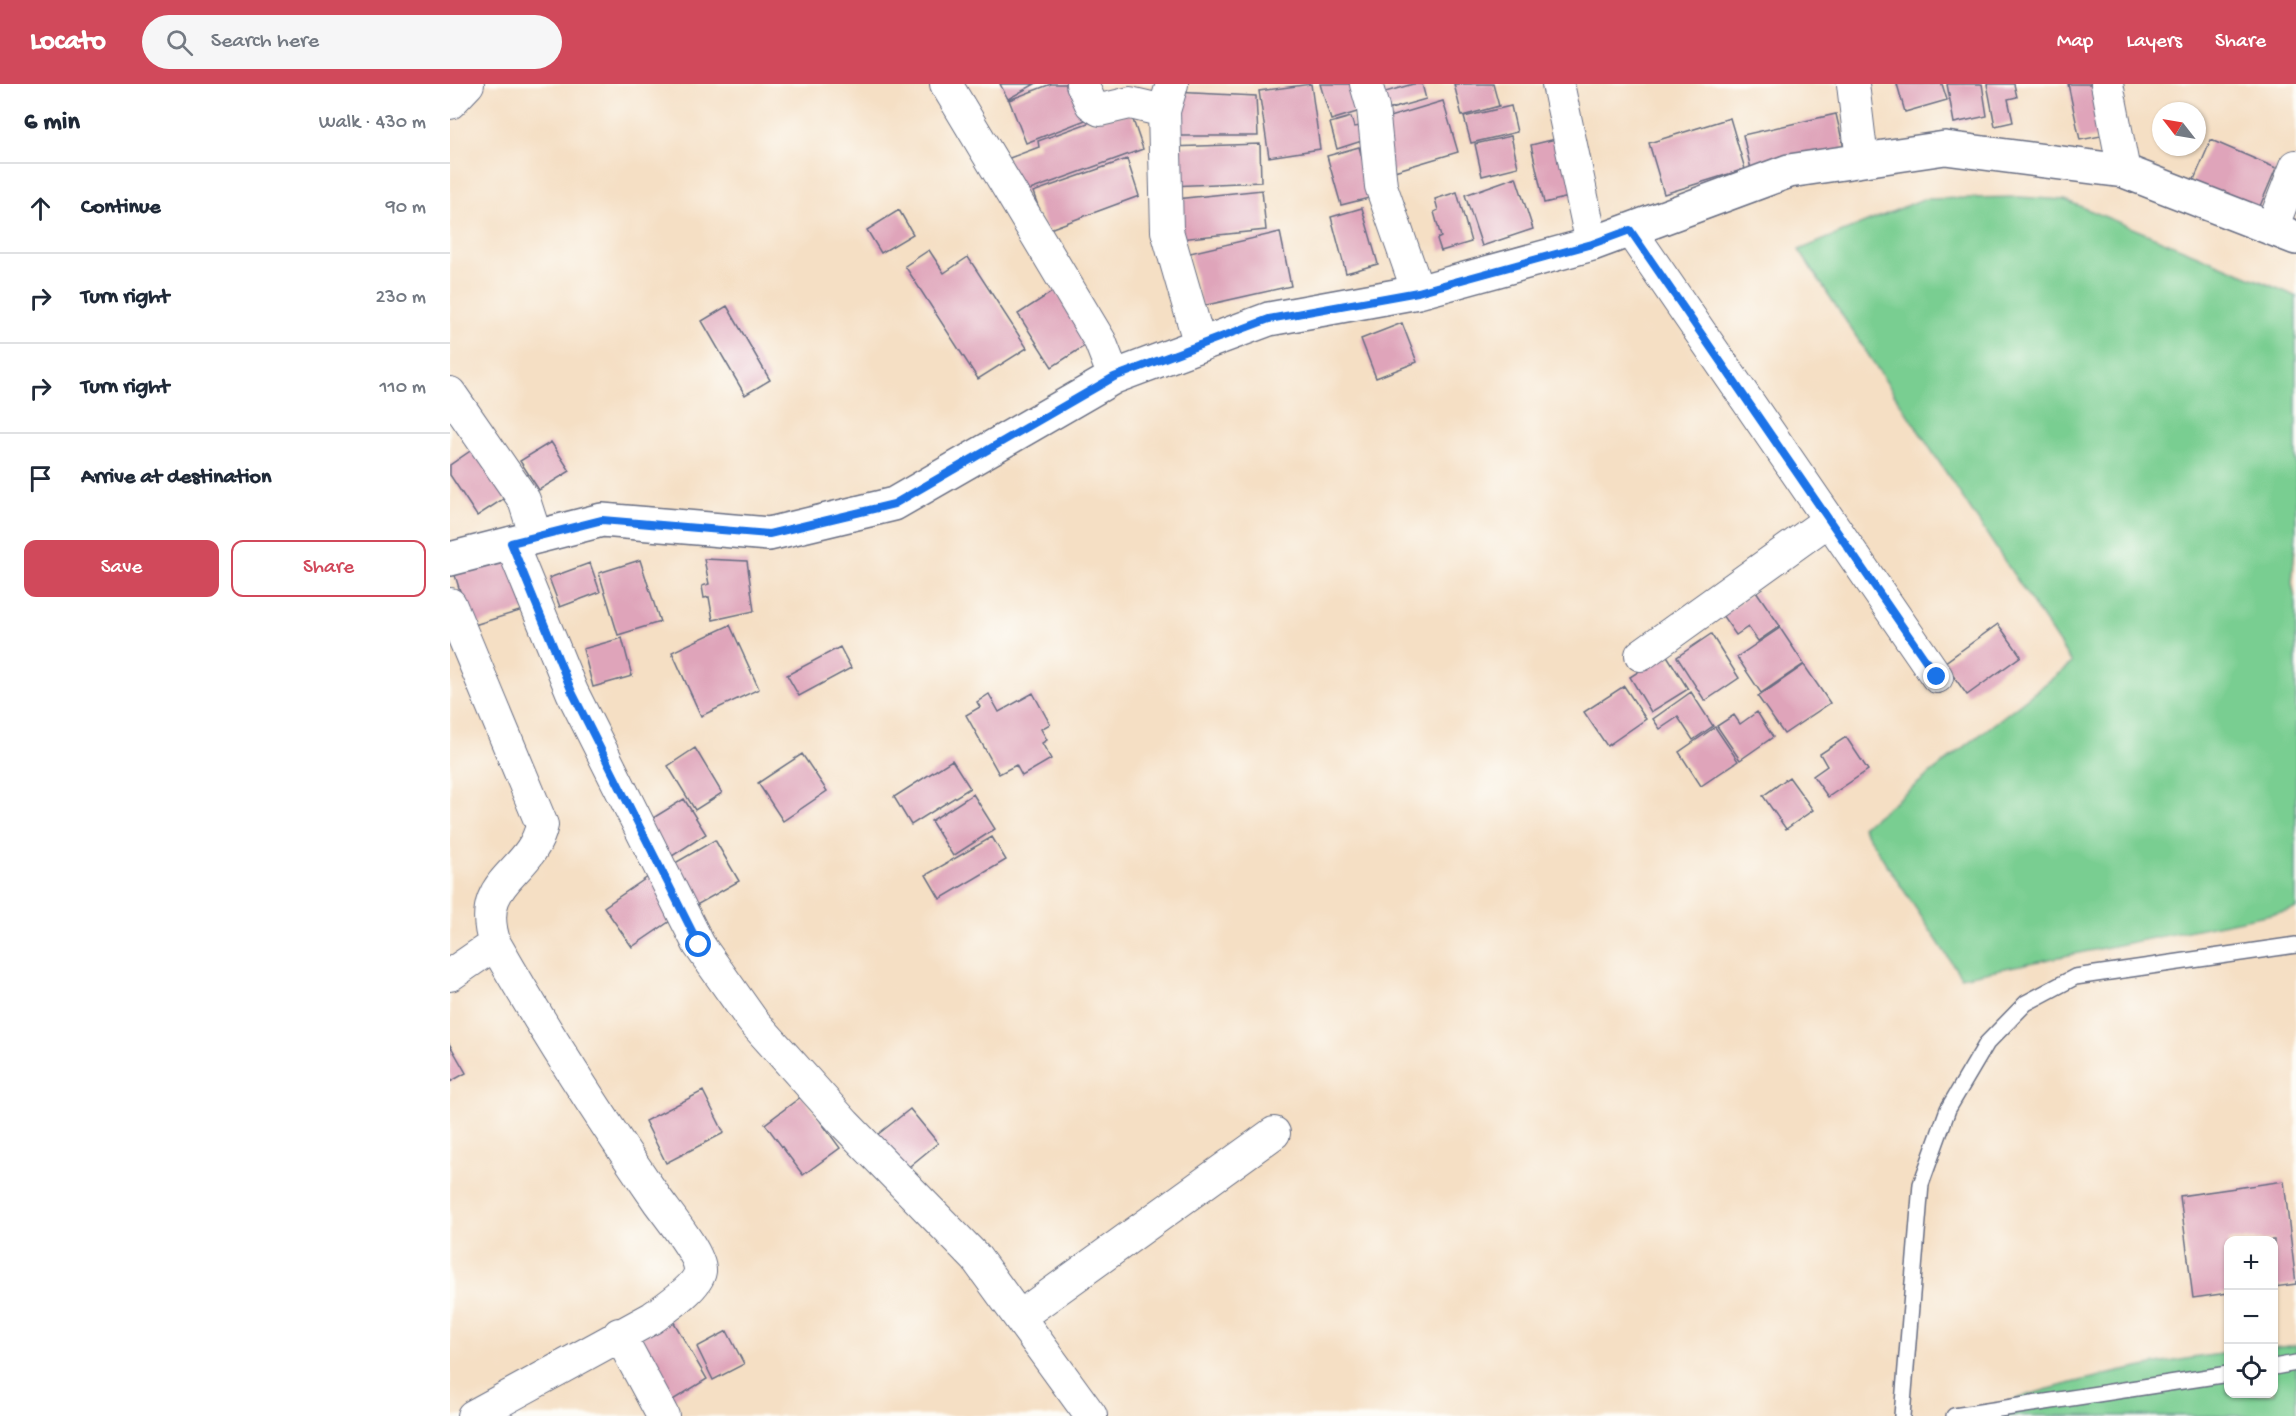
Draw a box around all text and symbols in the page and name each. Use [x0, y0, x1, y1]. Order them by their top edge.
search box [142, 15, 562, 69]
text: Locato [30, 26, 106, 59]
icon: search [163, 26, 196, 59]
text: Search here [211, 29, 319, 55]
text: Map [2057, 30, 2093, 55]
text: Layers [2126, 30, 2182, 55]
text: Share [2215, 30, 2266, 55]
north arrow [2152, 102, 2206, 156]
text: 6 min [24, 108, 80, 139]
text: Walk · 430 m [319, 112, 426, 135]
icon: ahead [24, 192, 57, 225]
text: Continue [81, 195, 161, 221]
text: 90 m [386, 197, 426, 220]
icon: right [24, 282, 57, 315]
text: Turn right [81, 285, 169, 311]
text: 230 m [376, 287, 426, 310]
icon: right [24, 372, 57, 405]
text: Turn right [81, 375, 169, 401]
text: 110 m [380, 377, 426, 400]
icon: arrive [24, 462, 57, 495]
text: Arrive at destination [81, 465, 271, 491]
button: Save [24, 540, 219, 597]
button: Share [231, 540, 426, 597]
route end [1923, 663, 1949, 689]
route start [685, 931, 711, 957]
map controls [2224, 1236, 2278, 1398]
button: + [2224, 1236, 2278, 1290]
button: − [2224, 1290, 2278, 1344]
button: locate [2224, 1344, 2278, 1398]

